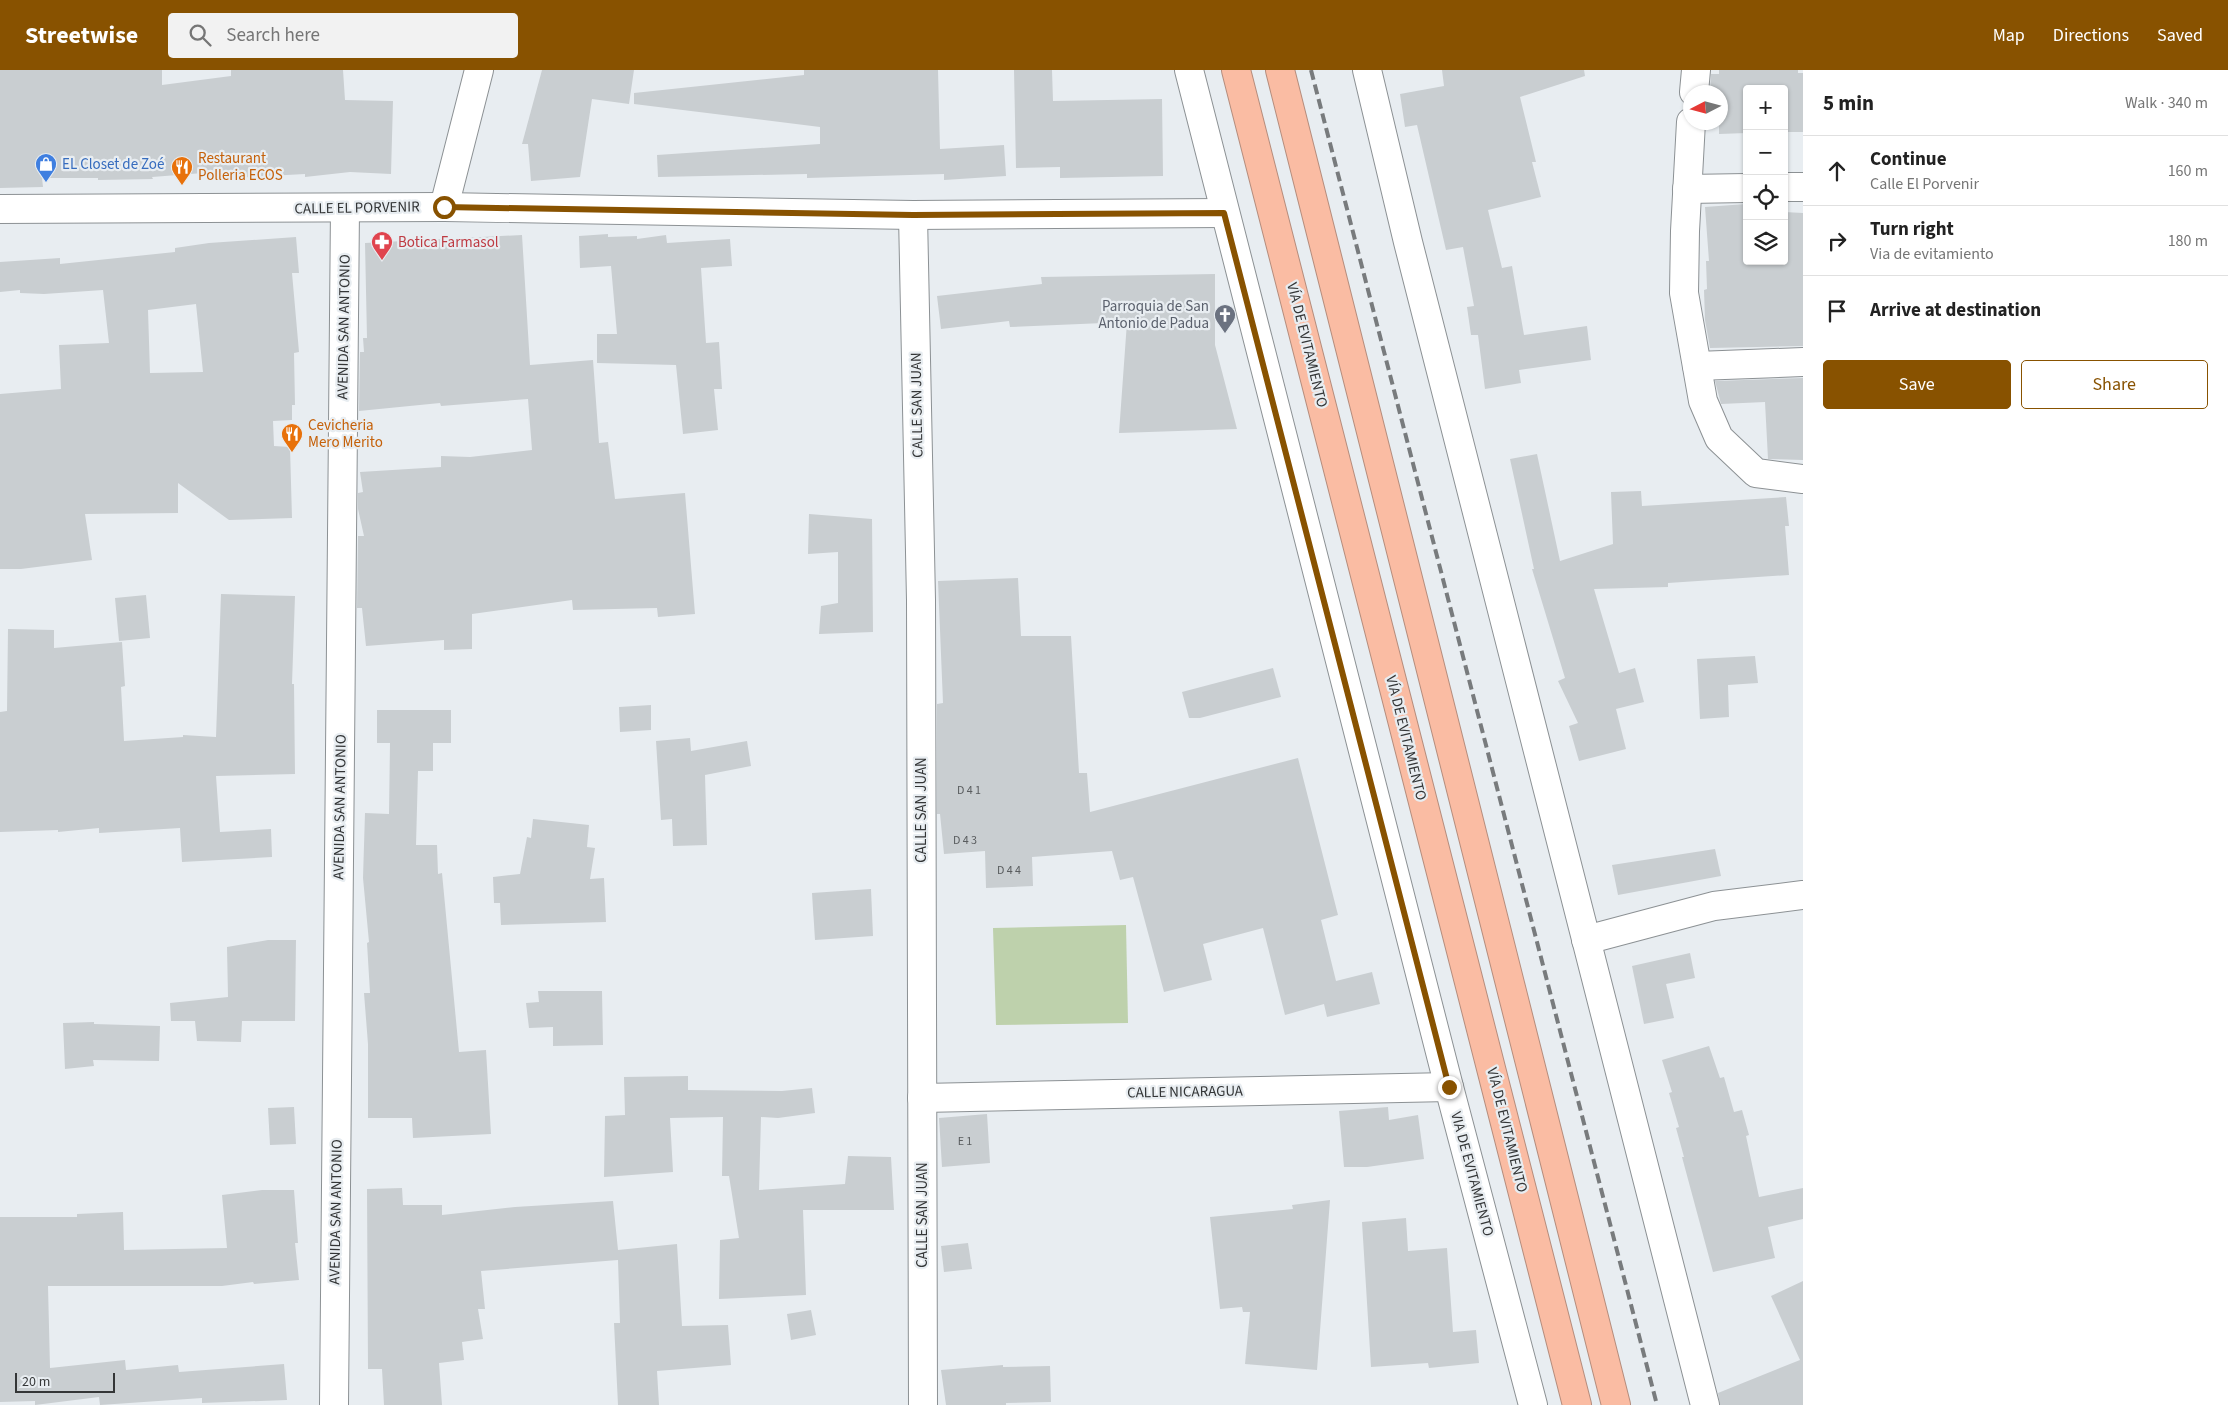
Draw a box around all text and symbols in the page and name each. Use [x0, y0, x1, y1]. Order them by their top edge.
search box [168, 13, 518, 58]
text: Streetwise [25, 18, 138, 53]
icon: search [186, 21, 214, 49]
text: Search here [226, 22, 320, 49]
text: Map [1993, 23, 2025, 48]
text: Directions [2053, 23, 2129, 48]
text: Saved [2157, 23, 2203, 48]
north arrow [1683, 85, 1728, 130]
map controls [1743, 85, 1788, 265]
button: + [1743, 85, 1788, 130]
text: 5 min [1823, 88, 1874, 118]
text: Walk · 340 m [2125, 92, 2208, 114]
button: − [1743, 130, 1788, 175]
text: Continue [1870, 146, 1947, 173]
place label: Restaurant Polleria ECOS [198, 148, 283, 186]
shop icon: EL Closet de Zoé [34, 152, 58, 183]
place label: EL Closet de Zoé [62, 154, 164, 175]
restaurant icon: Restaurant Polleria ECOS [170, 155, 194, 186]
icon: ahead [1823, 157, 1851, 185]
text: 160 m [2168, 160, 2208, 182]
text: Calle El Porvenir [1870, 173, 1979, 195]
button: locate [1743, 175, 1788, 220]
street label: CALLE EL PORVENIR [294, 196, 420, 220]
route start [433, 196, 456, 219]
text: Turn right [1870, 216, 1954, 243]
button: layers [1743, 220, 1788, 265]
icon: right [1823, 227, 1851, 255]
pharmacy icon: Botica Farmasol [370, 230, 394, 261]
text: 180 m [2168, 230, 2208, 252]
place label: Botica Farmasol [398, 232, 499, 253]
text: Via de evitamiento [1870, 243, 1994, 265]
street label: AVENIDA SAN ANTONIO [332, 254, 356, 400]
street label: VÍA DE EVITAMIENTO [1281, 280, 1333, 410]
place label: Parroquia de San Antonio de Padua [1098, 296, 1209, 334]
icon: arrive [1823, 297, 1851, 325]
text: Arrive at destination [1870, 297, 2041, 324]
church icon: Parroquia de San Antonio de Padua [1213, 303, 1237, 334]
street label: CALLE SAN JUAN [906, 352, 928, 458]
button: Save [1823, 360, 2011, 409]
button: Share [2021, 360, 2208, 409]
place label: Cevicheria Mero Merito [308, 415, 383, 453]
restaurant icon: Cevicheria Mero Merito [280, 422, 304, 453]
street label: VÍA DE EVITAMIENTO [1380, 673, 1432, 803]
street label: AVENIDA SAN ANTONIO [328, 734, 352, 880]
street label: CALLE SAN JUAN [911, 757, 932, 863]
house number: D 4 1 [957, 782, 981, 799]
house number: D 4 3 [953, 832, 977, 849]
house number: D 4 4 [997, 862, 1021, 879]
street label: VÍA DE EVITAMIENTO [1481, 1065, 1533, 1195]
route end [1438, 1076, 1461, 1099]
street label: CALLE NICARAGUA [1127, 1080, 1244, 1104]
street label: VIA DE EVITAMIENTO [1445, 1109, 1499, 1239]
house number: E 1 [958, 1133, 972, 1150]
street label: AVENIDA SAN ANTONIO [324, 1139, 348, 1285]
street label: CALLE SAN JUAN [912, 1162, 933, 1268]
scale bar [15, 1370, 115, 1393]
text: 20 m [22, 1372, 50, 1392]

